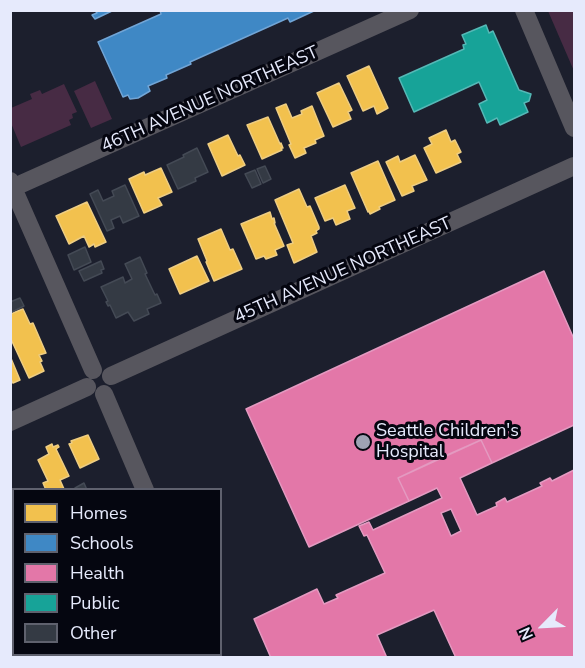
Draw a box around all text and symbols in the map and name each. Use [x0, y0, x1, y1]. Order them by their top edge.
street label: 46TH AVENUE NORTHEAST [98, 42, 322, 158]
street label: 45TH AVENUE NORTHEAST [231, 213, 455, 329]
place label: Seattle Children's Hospital [376, 421, 519, 464]
marker: Seattle Children's Hospital [354, 433, 372, 451]
legend [12, 488, 222, 656]
text: Homes [70, 501, 127, 525]
text: Schools [70, 531, 134, 555]
text: Health [70, 561, 125, 585]
text: Public [70, 591, 120, 615]
north arrow [513, 596, 573, 656]
text: Other [70, 621, 116, 645]
text: N [514, 623, 539, 643]

